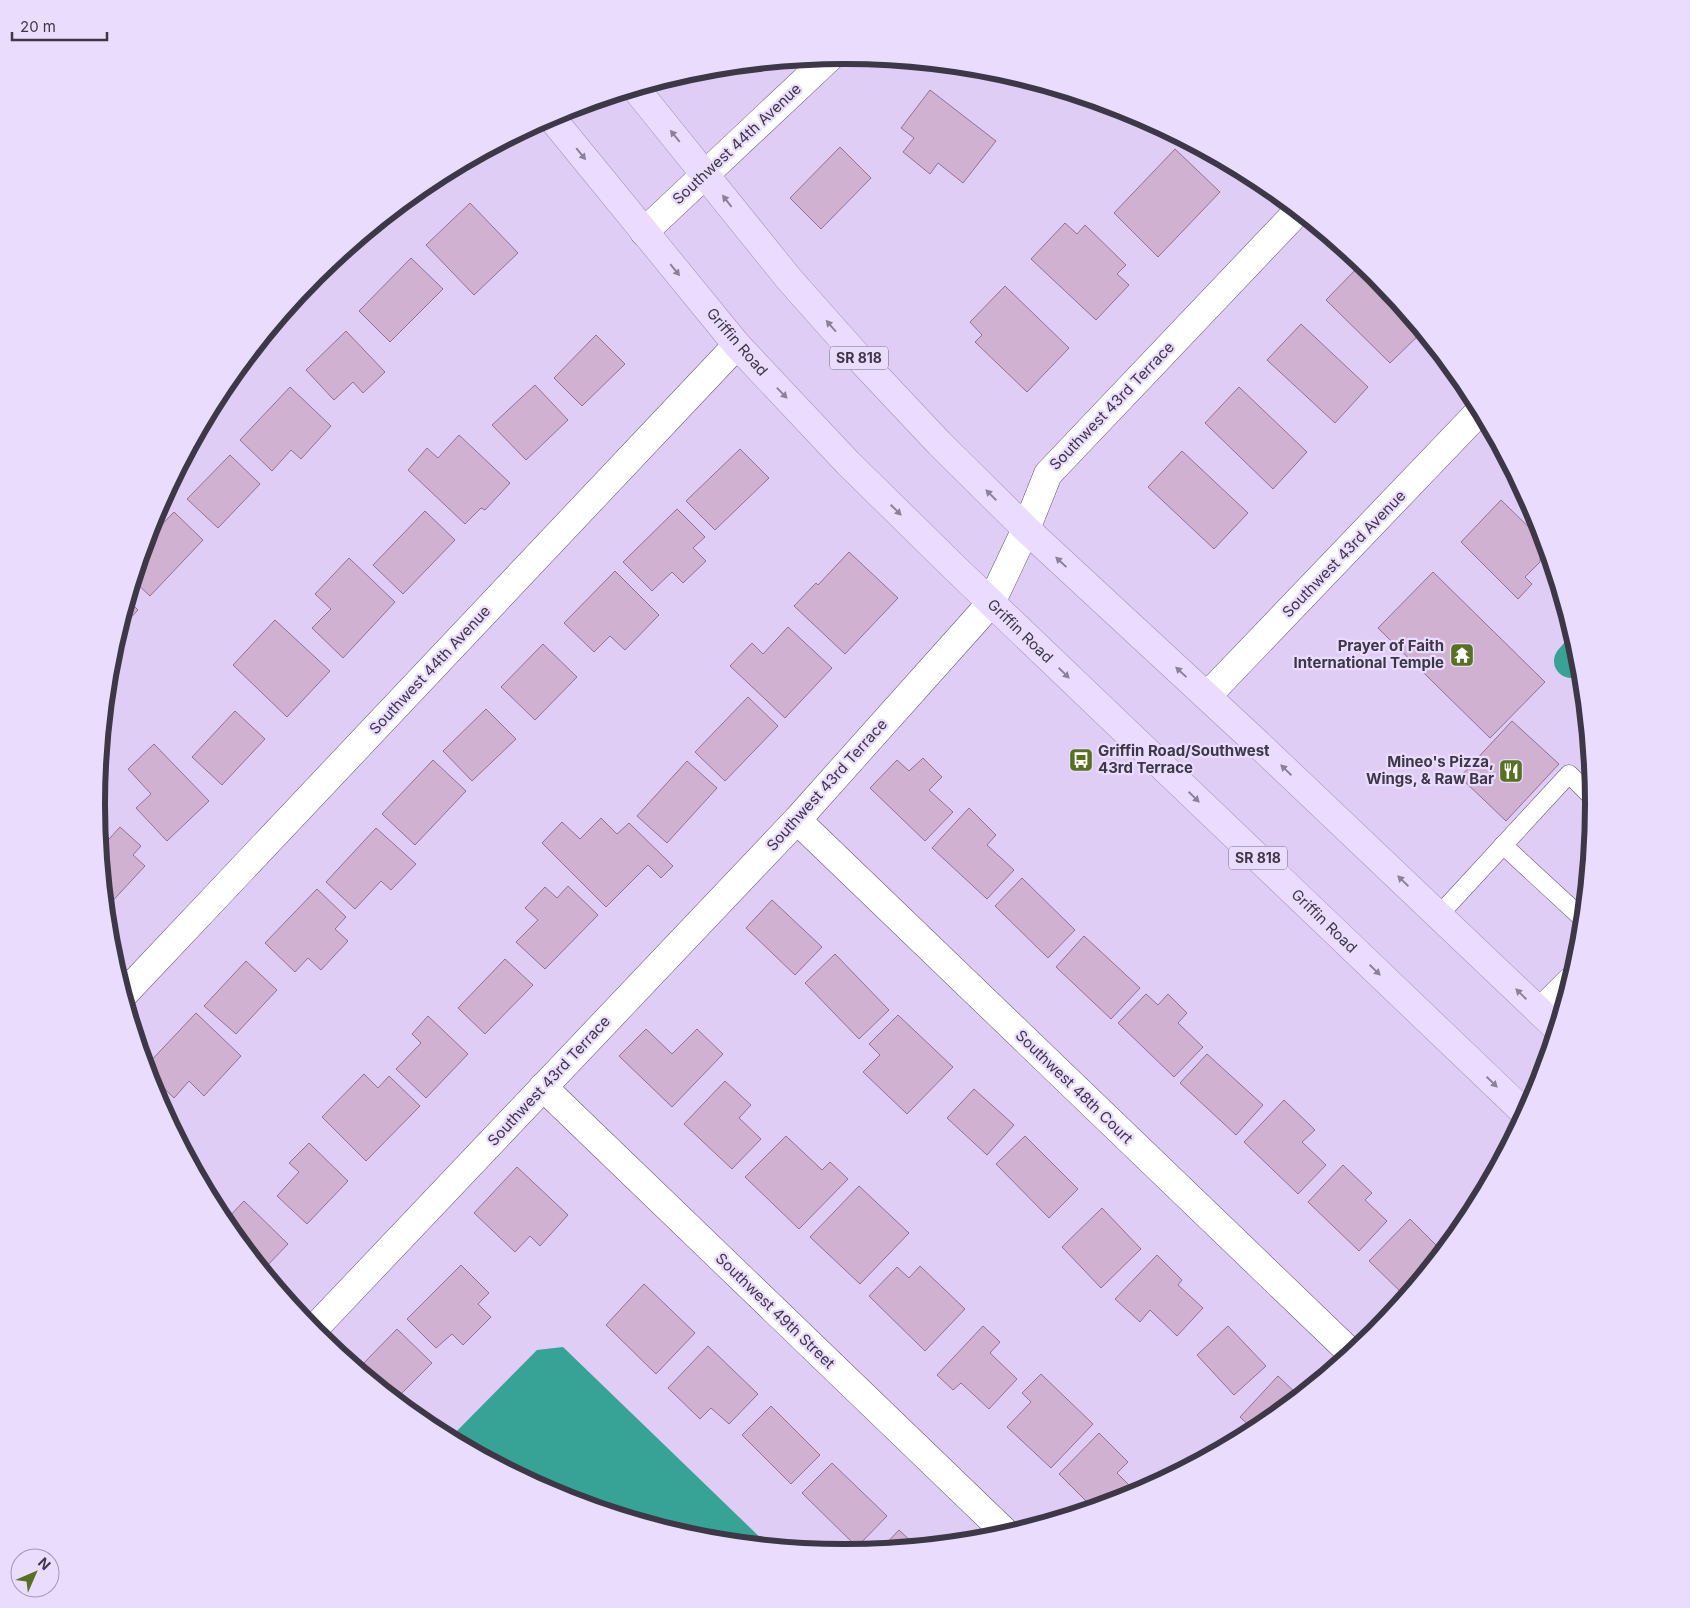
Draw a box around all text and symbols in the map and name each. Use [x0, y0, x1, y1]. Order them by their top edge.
scale bar [12, 10, 108, 42]
text: 20 m [20, 17, 56, 36]
street label: Southwest 44th Avenue [668, 79, 805, 208]
one-way arrow [669, 130, 680, 143]
one-way arrow [575, 148, 586, 161]
one-way arrow [722, 195, 733, 208]
one-way arrow [669, 263, 680, 276]
street label: Griffin Road [703, 304, 772, 380]
one-way arrow [825, 321, 837, 333]
street label: Southwest 43rd Terrace [1045, 337, 1178, 474]
road number: SR 818 [830, 346, 888, 369]
one-way arrow [776, 387, 788, 399]
street label: Southwest 43rd Avenue [1278, 486, 1409, 621]
one-way arrow [985, 489, 997, 501]
one-way arrow [890, 504, 902, 516]
one-way arrow [1056, 556, 1068, 568]
street label: Griffin Road [983, 595, 1057, 667]
street label: Southwest 44th Avenue [365, 601, 494, 738]
place label: Prayer of Faith International Temple [1294, 636, 1444, 672]
temple icon: Prayer of Faith International Temple [1449, 642, 1475, 668]
one-way arrow [1175, 666, 1187, 678]
one-way arrow [1057, 667, 1069, 679]
street label: Southwest 43rd Terrace [762, 715, 891, 855]
place label: Griffin Road/Southwest 43rd Terrace [1098, 741, 1270, 777]
bus stop icon: Griffin Road/Southwest 43rd Terrace [1068, 747, 1094, 773]
place label: Mineo's Pizza, Wings, & Raw Bar [1366, 752, 1494, 788]
restaurant icon: Mineo's Pizza, Wings, & Raw Bar [1498, 758, 1524, 784]
one-way arrow [1280, 764, 1292, 776]
one-way arrow [1188, 791, 1200, 803]
road number: SR 818 [1229, 846, 1287, 870]
one-way arrow [1398, 876, 1410, 888]
street label: Griffin Road [1287, 885, 1361, 957]
one-way arrow [1368, 964, 1380, 976]
one-way arrow [1515, 988, 1527, 1000]
street label: Southwest 43rd Terrace [483, 1012, 614, 1150]
street label: Southwest 48th Court [1012, 1026, 1137, 1148]
one-way arrow [1486, 1076, 1498, 1088]
street label: Southwest 49th Street [712, 1249, 839, 1373]
north arrow [10, 1548, 60, 1598]
text: N [35, 1554, 54, 1573]

